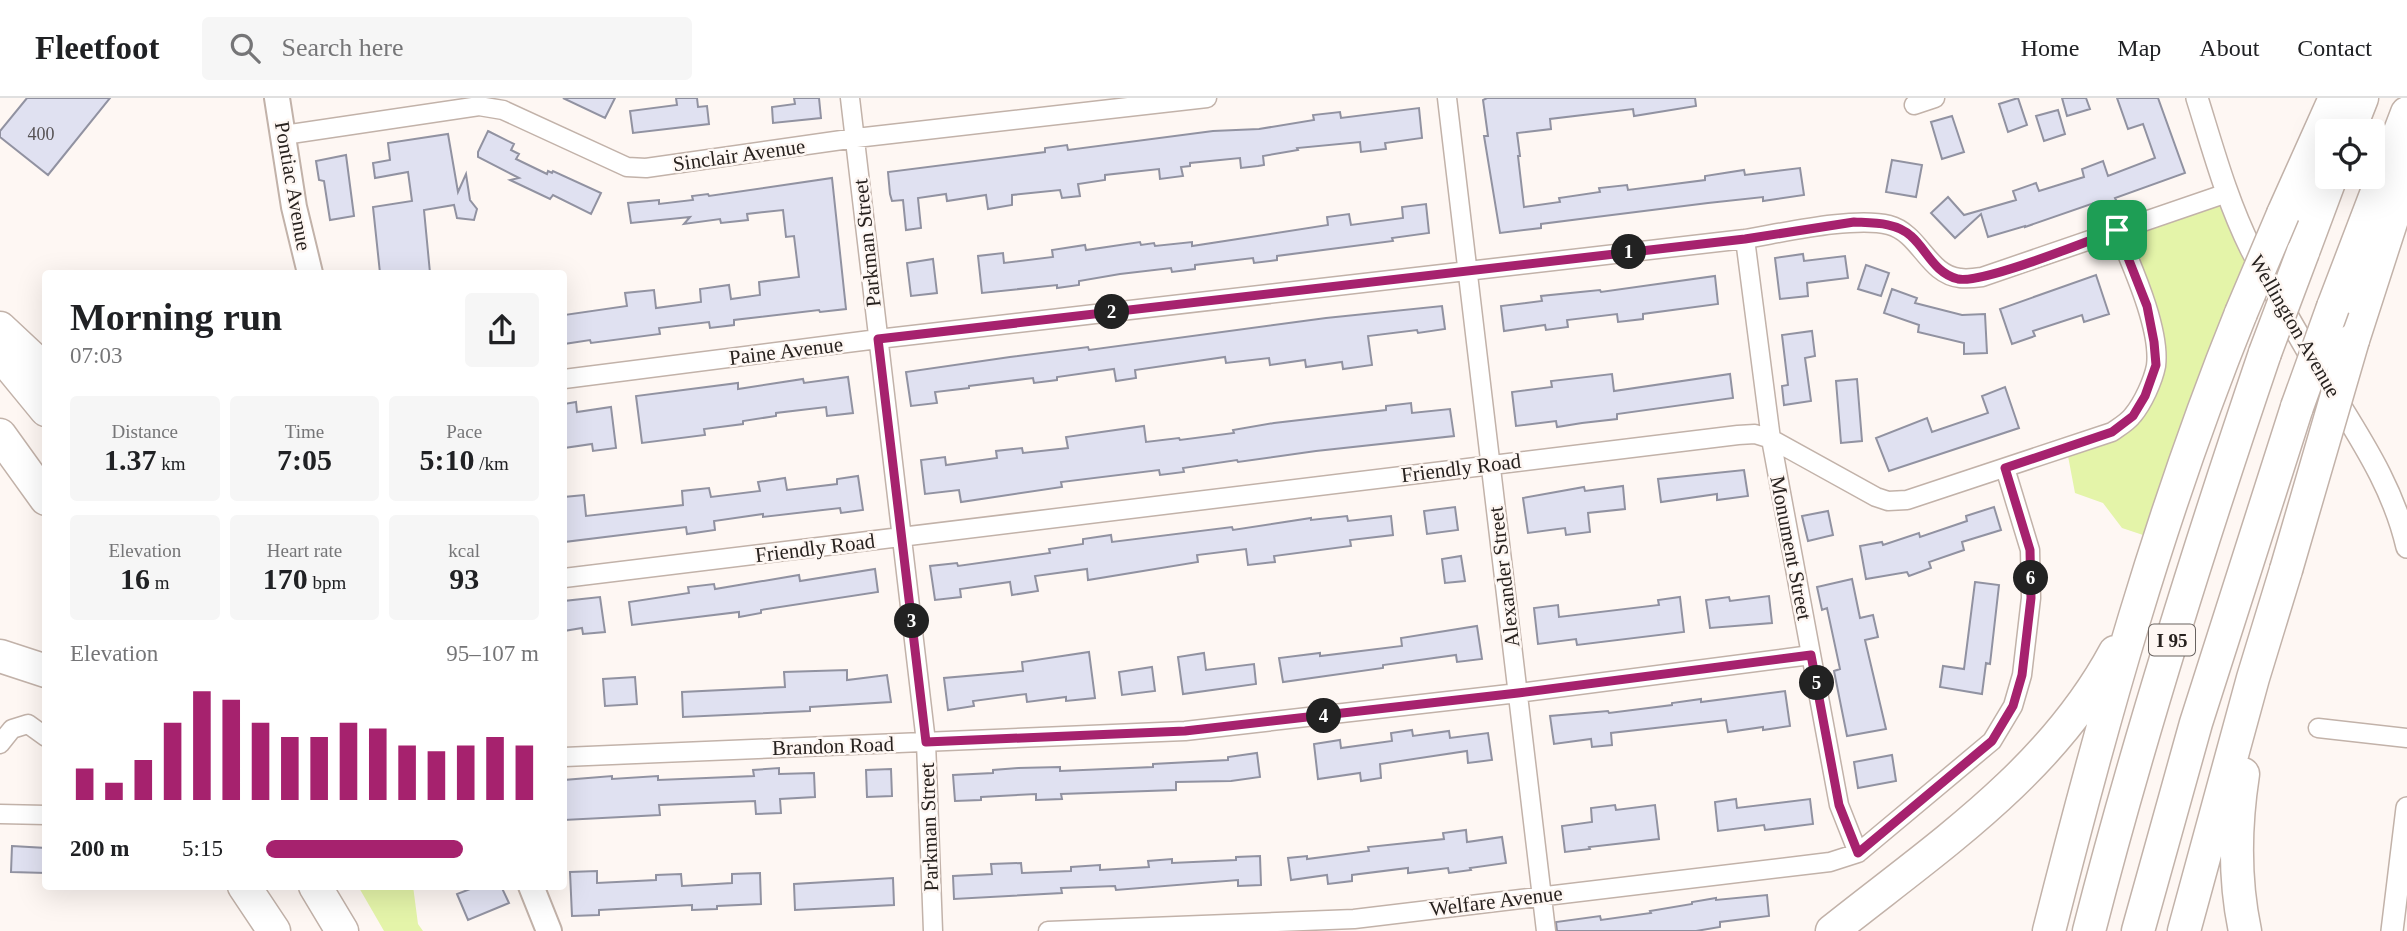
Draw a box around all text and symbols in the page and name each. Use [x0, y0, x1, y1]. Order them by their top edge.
search box [202, 17, 692, 80]
icon: search [226, 29, 264, 67]
text: Fleetfoot [35, 30, 160, 66]
text: Search here [282, 33, 404, 62]
text: Home [2021, 35, 2079, 61]
text: Map [2117, 35, 2161, 61]
text: About [2199, 35, 2259, 61]
text: Contact [2297, 35, 2372, 61]
street label: Pontiac Avenue [270, 119, 316, 253]
map controls [2315, 119, 2385, 189]
button: locate [2315, 119, 2385, 189]
house number: 400 [28, 124, 55, 144]
street label: Sinclair Avenue [671, 134, 807, 176]
street label: Parkman Street [848, 177, 886, 308]
pin [2087, 200, 2147, 260]
icon: arrive [2098, 211, 2136, 249]
pin: 1 [1612, 234, 1646, 270]
text: 1 [1624, 241, 1633, 262]
street label: Wellington Avenue [2244, 250, 2346, 402]
button: share [465, 293, 539, 367]
pin: 2 [1094, 294, 1130, 330]
text: Morning run [70, 296, 282, 338]
text: 2 [1107, 301, 1116, 322]
street label: Paine Avenue [728, 332, 844, 370]
text: 07:03 [70, 343, 122, 368]
text: Distance [112, 421, 178, 442]
text: Time [285, 421, 324, 442]
text: Pace [446, 421, 482, 442]
text: 1.37 [104, 443, 157, 476]
text: 7:05 [277, 443, 332, 476]
text: 5:10 [420, 443, 475, 476]
street label: Friendly Road [1400, 449, 1523, 487]
text: km [157, 453, 186, 474]
text: /km [475, 453, 509, 474]
street label: Monument Street [1765, 474, 1817, 622]
street label: Alexander Street [1483, 505, 1525, 649]
street label: Friendly Road [754, 529, 877, 567]
text: Elevation [108, 540, 181, 561]
text: Heart rate [267, 540, 342, 561]
text: kcal [448, 540, 480, 561]
pin: 6 [2014, 560, 2048, 596]
text: 16 [120, 562, 150, 595]
text: 170 [263, 562, 308, 595]
text: 93 [449, 562, 479, 595]
text: 6 [2026, 567, 2035, 588]
text: m [150, 572, 170, 593]
text: bpm [308, 572, 346, 593]
pin: 3 [894, 603, 930, 638]
text: 3 [907, 610, 916, 631]
road number: I 95 [2149, 624, 2195, 656]
text: Elevation [70, 641, 158, 666]
text: 95–107 m [446, 641, 539, 666]
pin: 5 [1800, 666, 1834, 700]
text: 5 [1812, 672, 1821, 693]
pin: 4 [1306, 698, 1342, 734]
text: 4 [1319, 705, 1328, 726]
street label: Brandon Road [772, 732, 895, 760]
street label: Parkman Street [915, 762, 943, 892]
text: 200 m [70, 836, 129, 861]
text: 5:15 [182, 836, 223, 861]
street label: Welfare Avenue [1428, 881, 1564, 921]

